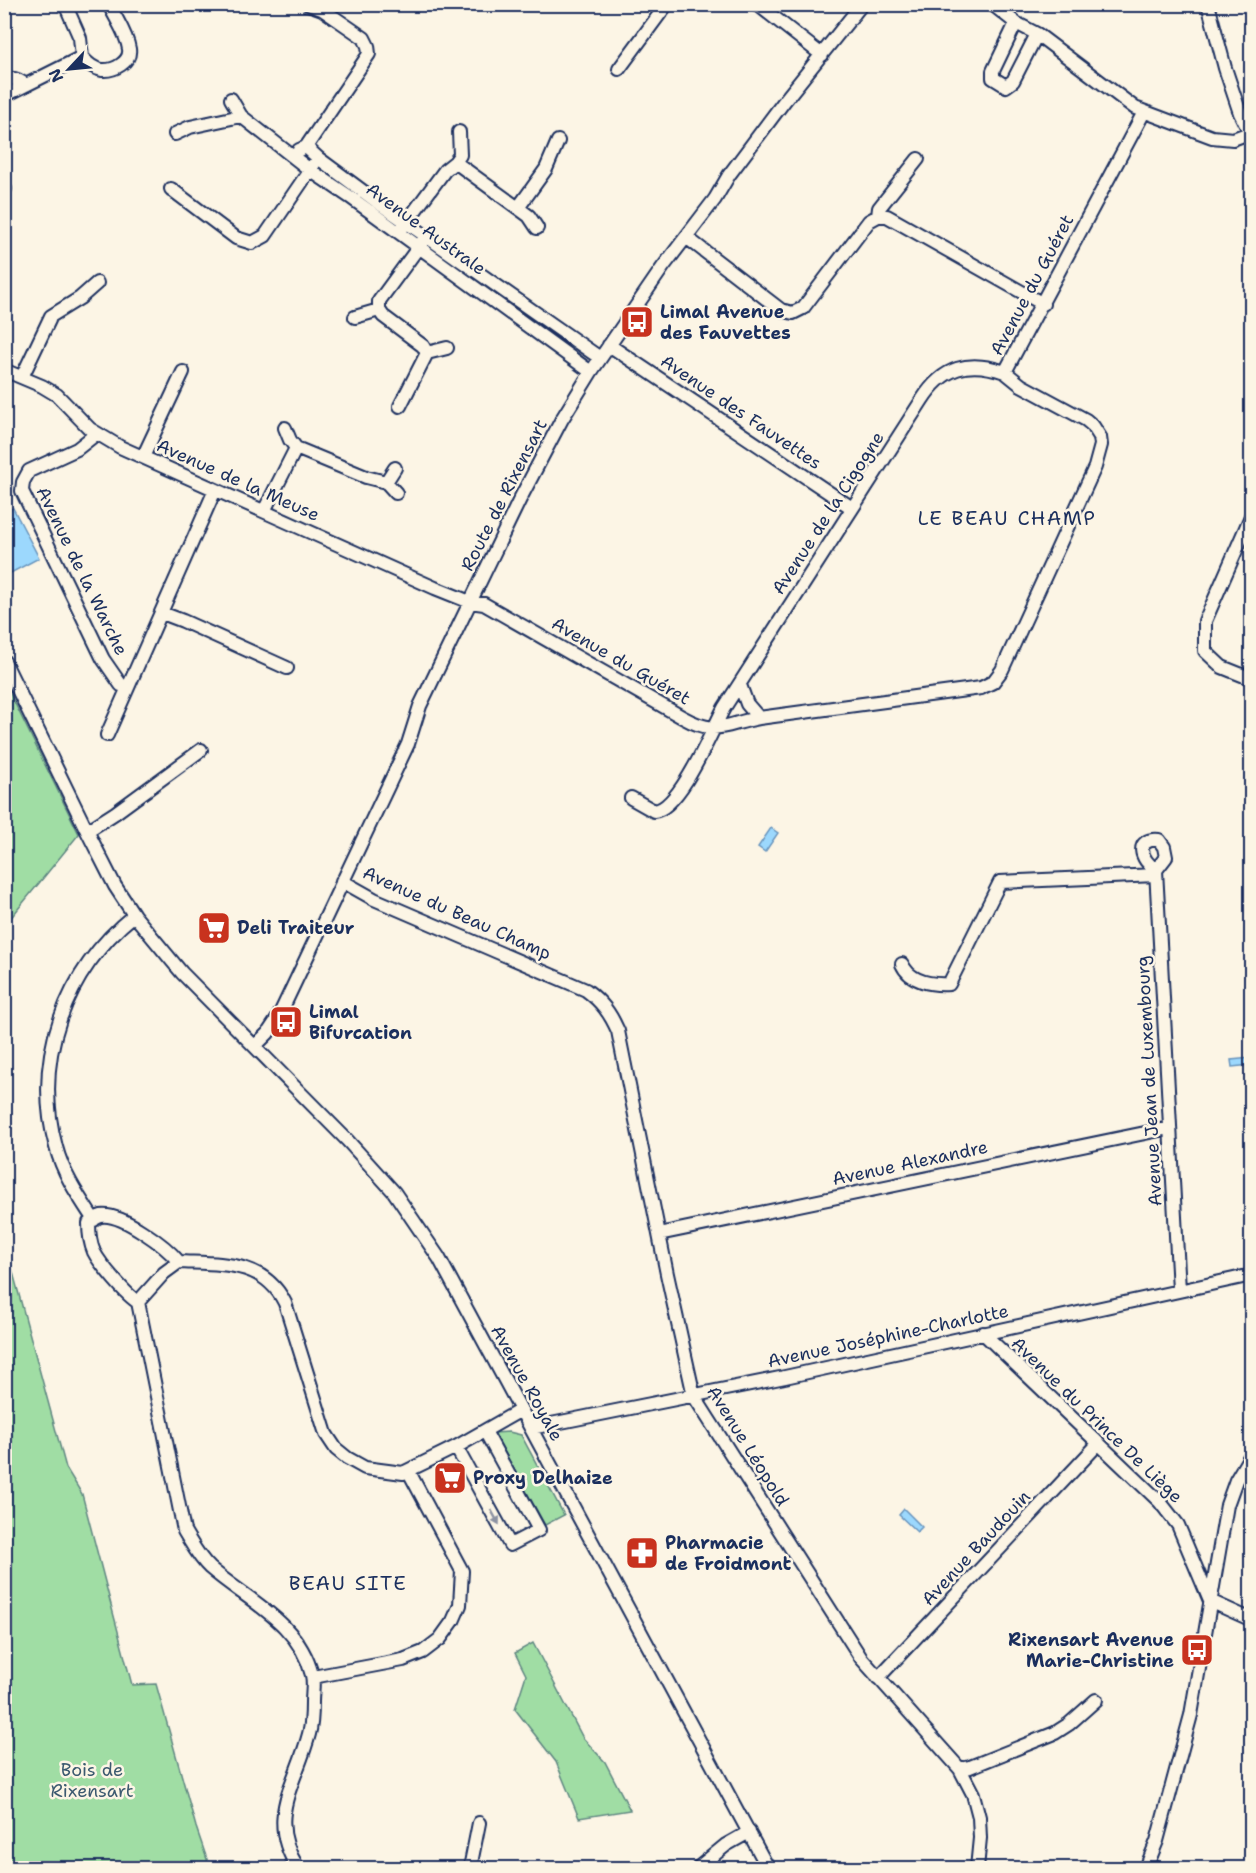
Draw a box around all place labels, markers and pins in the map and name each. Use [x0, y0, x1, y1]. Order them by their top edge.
place label: Limal Avenue des Fauvettes [660, 300, 791, 345]
bus stop icon: Limal Avenue des Fauvettes [619, 304, 655, 340]
supermarket icon: Deli Traiteur [196, 910, 232, 946]
place label: Deli Traiteur [237, 916, 355, 940]
place label: Limal Bifurcation [309, 1000, 412, 1045]
bus stop icon: Limal Bifurcation [268, 1004, 304, 1040]
supermarket icon: Proxy Delhaize [432, 1460, 468, 1496]
place label: Proxy Delhaize [473, 1466, 613, 1490]
place label: Pharmacie de Froidmont [665, 1531, 792, 1576]
pharmacy icon: Pharmacie de Froidmont [624, 1535, 660, 1571]
place label: Rixensart Avenue Marie-Christine [1008, 1628, 1174, 1673]
bus stop icon: Rixensart Avenue Marie-Christine [1179, 1632, 1215, 1668]

